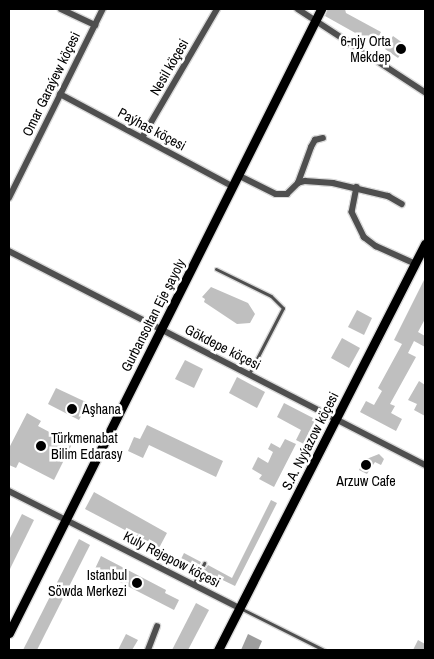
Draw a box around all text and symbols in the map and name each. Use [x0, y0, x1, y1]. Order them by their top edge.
street label: Omar Garaýew köçesi [18, 29, 84, 139]
place label: 6-njy Orta Mekdep [341, 33, 391, 65]
street label: Nesil köçesi [146, 36, 192, 98]
marker: 6-njy Orta Mekdep [395, 43, 407, 55]
street label: Paýhas köçesi [115, 104, 189, 154]
street label: Gurbansoltan Eje şayoly [117, 256, 189, 374]
street label: Gökdepe köçesi [182, 321, 264, 373]
street label: S.A. Nyýazow köçesi [278, 389, 342, 493]
place label: Aşhana [82, 401, 121, 417]
marker: Aşhana [66, 403, 78, 415]
place label: Türkmenabat Bilim Edarasy [51, 430, 122, 462]
marker: Türkmenabat Bilim Edarasy [35, 440, 47, 452]
marker: Arzuw Cafe [360, 459, 372, 471]
place label: Arzuw Cafe [336, 473, 396, 489]
street label: Kuly Rejepow köçesi [121, 527, 223, 591]
place label: Istanbul Söwda Merkezi [48, 567, 127, 600]
marker: Istanbul Söwda Merkezi [131, 577, 143, 589]

